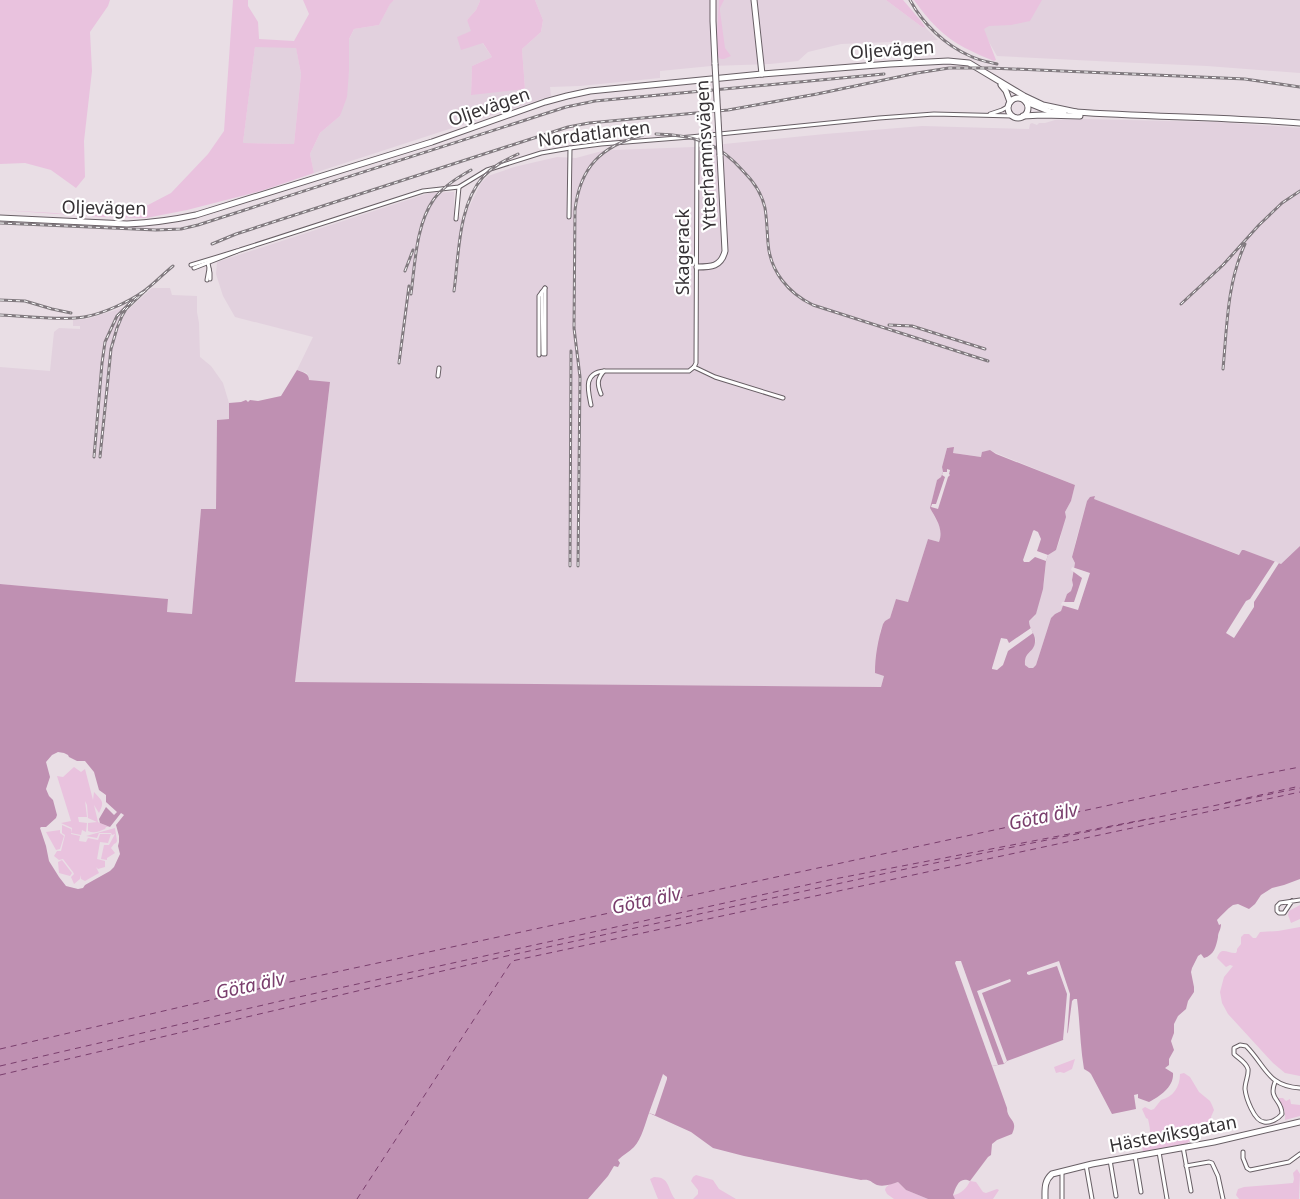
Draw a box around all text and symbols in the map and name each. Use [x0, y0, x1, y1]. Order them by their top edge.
street label: Oljevägen [849, 34, 935, 64]
street label: Ytterhamnsvägen [689, 79, 721, 231]
street label: Oljevägen [445, 81, 533, 131]
street label: Nordatlanten [536, 114, 651, 152]
street label: Oljevägen [61, 194, 147, 220]
street label: Skagerack [670, 208, 694, 295]
water label: Göta älv [1006, 796, 1081, 836]
water label: Göta älv [609, 880, 684, 920]
water label: Göta älv [213, 965, 288, 1005]
street label: Hästeviksgatan [1107, 1109, 1239, 1157]

